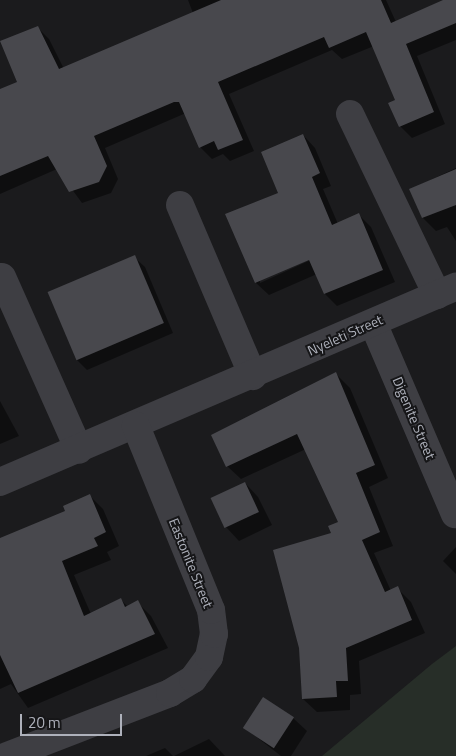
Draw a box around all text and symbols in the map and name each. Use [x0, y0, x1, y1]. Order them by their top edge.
street label: Nyeleti Street [305, 311, 385, 359]
street label: Digenite Street [389, 374, 439, 462]
street label: Eastonite Street [165, 516, 217, 610]
scale bar [22, 704, 125, 736]
text: 20 m [28, 711, 61, 734]

